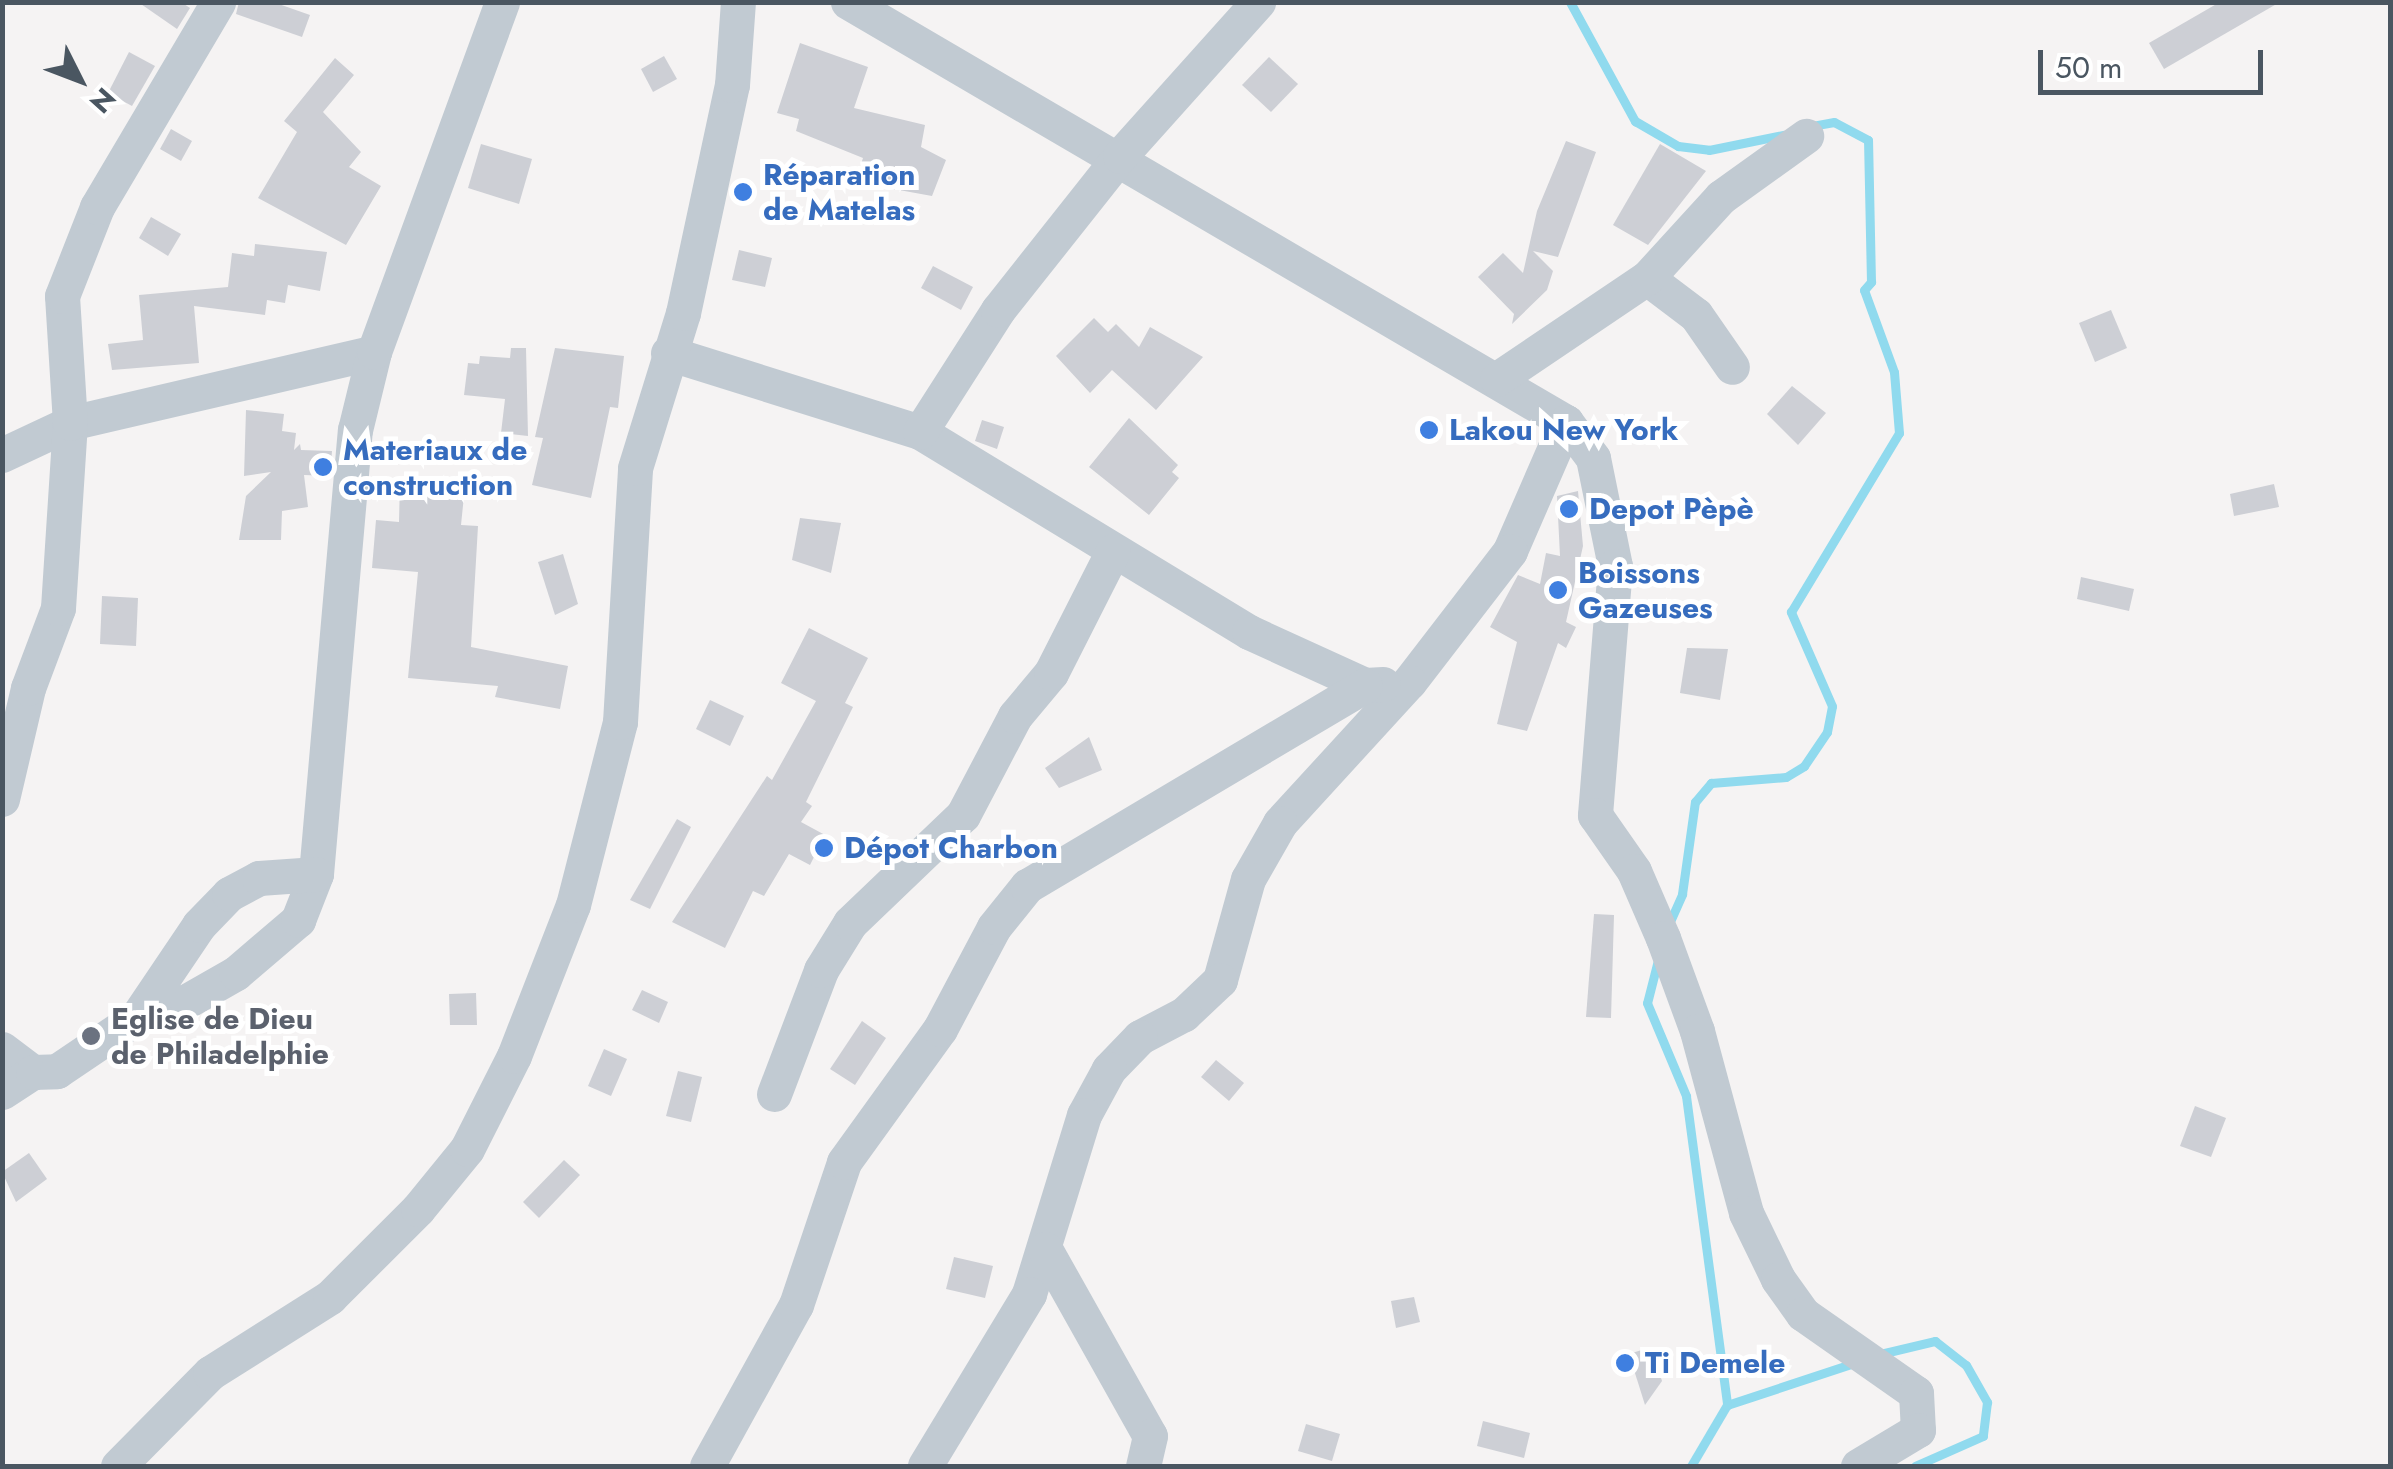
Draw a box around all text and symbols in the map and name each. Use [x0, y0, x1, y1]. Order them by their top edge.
north arrow [30, 30, 130, 130]
scale bar [2043, 30, 2268, 92]
text: 50 m [2055, 46, 2122, 89]
text: N [80, 78, 125, 122]
place label: Réparation de Matelas [763, 157, 916, 228]
marker: Réparation de Matelas [732, 181, 754, 203]
place label: Lakou New York [1449, 412, 1678, 448]
marker: Lakou New York [1418, 419, 1440, 441]
place label: Materiaux de construction [343, 432, 527, 502]
marker: Materiaux de construction [312, 456, 334, 478]
place label: Depot Pèpè [1589, 491, 1754, 527]
marker: Depot Pèpè [1558, 498, 1580, 520]
place label: Boissons Gazeuses [1578, 555, 1713, 626]
marker: Boissons Gazeuses [1547, 579, 1569, 601]
place label: Dépot Charbon [844, 830, 1058, 866]
marker: Dépot Charbon [813, 837, 835, 859]
place label: Eglise de Dieu de Philadelphie [111, 1001, 329, 1072]
marker: Eglise de Dieu de Philadelphie [80, 1025, 102, 1047]
place label: Ti Demele [1645, 1345, 1785, 1381]
marker: Ti Demele [1614, 1352, 1636, 1374]

